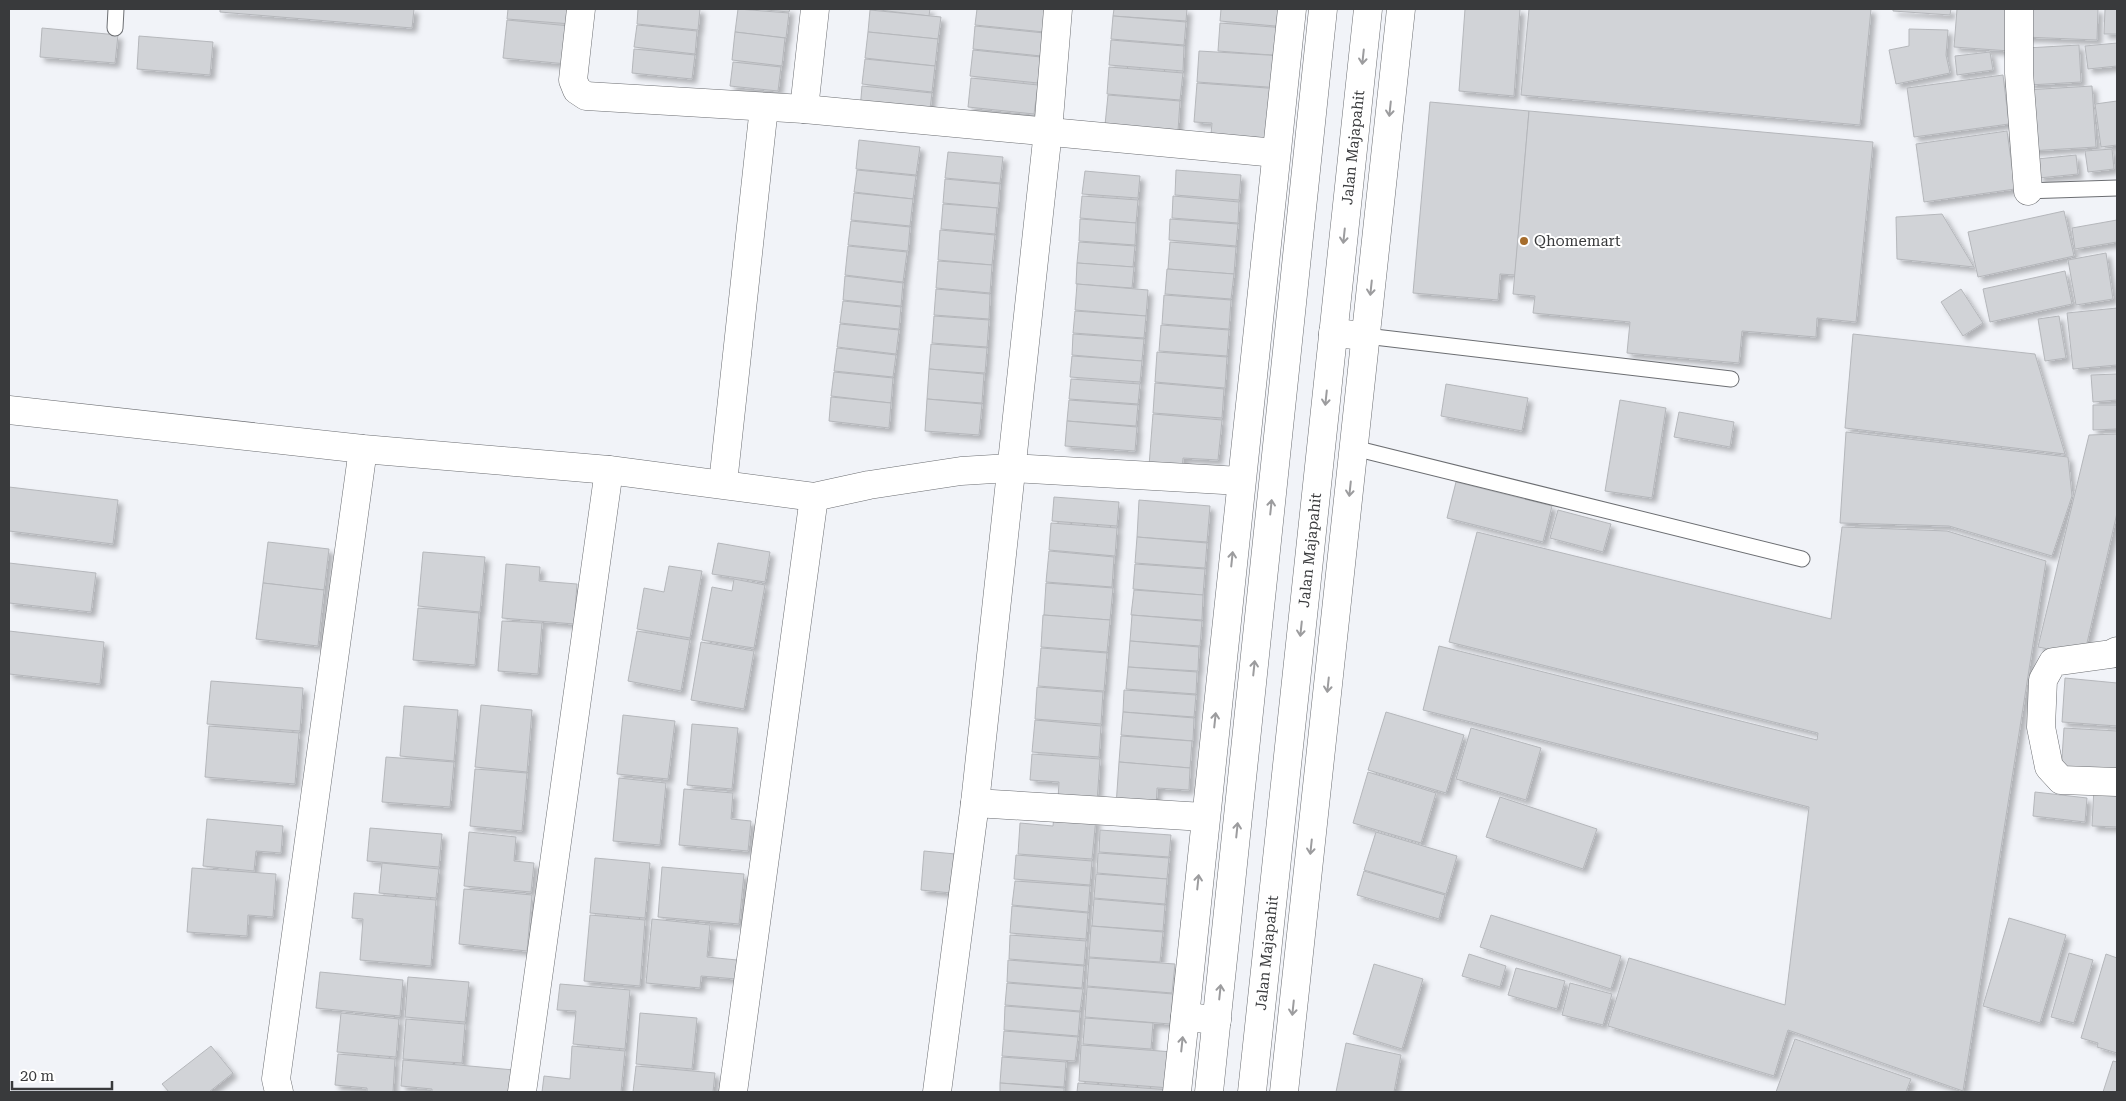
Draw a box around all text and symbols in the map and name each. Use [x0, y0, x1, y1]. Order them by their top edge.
one-way arrow [1358, 49, 1368, 65]
street label: Jalan Majapahit [1338, 89, 1368, 206]
one-way arrow [1385, 101, 1395, 117]
one-way arrow [1339, 228, 1349, 244]
place label: Qhomemart [1534, 232, 1621, 250]
marker: Qhomemart [1518, 235, 1530, 247]
one-way arrow [1366, 280, 1376, 296]
one-way arrow [1321, 389, 1331, 405]
one-way arrow [1345, 481, 1354, 497]
street label: Jalan Majapahit [1295, 491, 1325, 608]
one-way arrow [1266, 499, 1276, 515]
one-way arrow [1227, 551, 1237, 567]
one-way arrow [1296, 621, 1306, 637]
one-way arrow [1249, 661, 1259, 677]
one-way arrow [1323, 677, 1333, 693]
one-way arrow [1210, 713, 1220, 729]
one-way arrow [1232, 822, 1242, 838]
one-way arrow [1306, 839, 1316, 855]
one-way arrow [1193, 874, 1203, 890]
street label: Jalan Majapahit [1252, 894, 1282, 1011]
one-way arrow [1215, 984, 1225, 1000]
one-way arrow [1288, 1000, 1298, 1016]
one-way arrow [1177, 1036, 1187, 1052]
scale bar [12, 1058, 112, 1090]
text: 20 m [20, 1067, 55, 1085]

